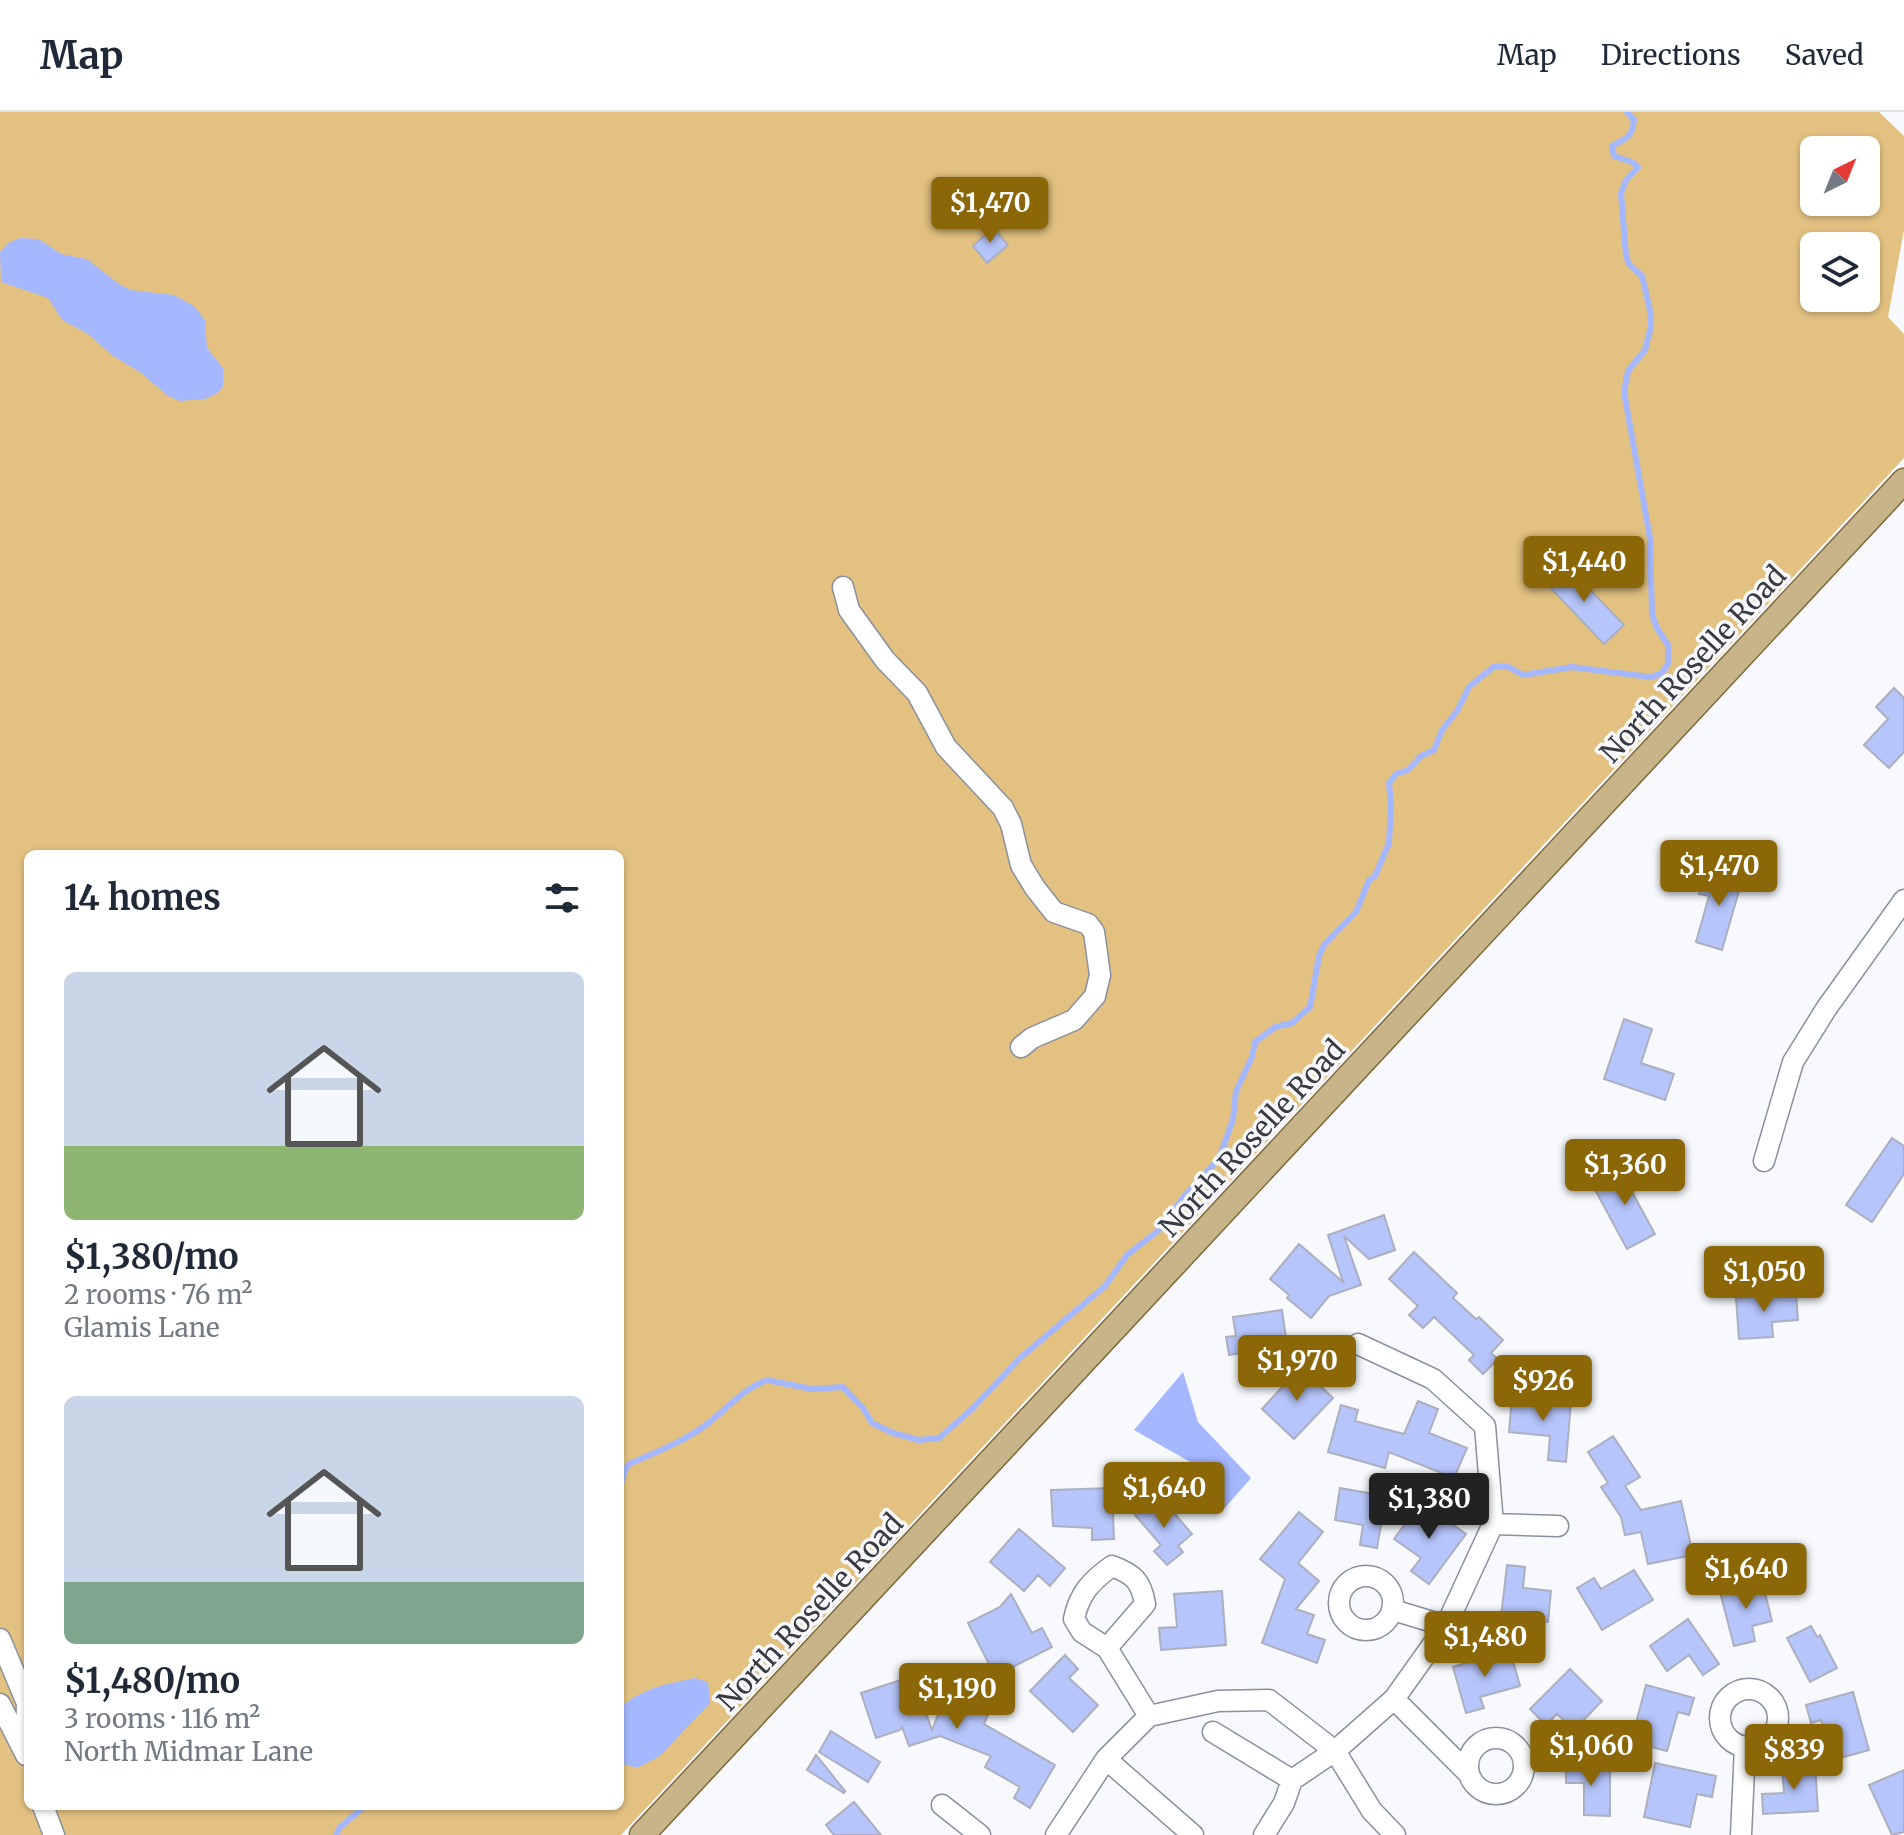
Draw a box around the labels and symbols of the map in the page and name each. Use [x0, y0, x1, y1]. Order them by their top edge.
north arrow [1800, 136, 1880, 216]
pin: $1,470 [925, 177, 1055, 245]
pin: $1,440 [1519, 536, 1649, 604]
street label: North Roselle Road [1592, 558, 1794, 770]
pin: $1,470 [1654, 840, 1784, 908]
street label: North Roselle Road [1151, 1032, 1353, 1244]
pin: $1,360 [1560, 1139, 1690, 1207]
pin: $1,050 [1699, 1246, 1829, 1314]
pin: $1,970 [1232, 1335, 1362, 1403]
pin: $926 [1496, 1355, 1590, 1423]
pin: $1,640 [1099, 1462, 1229, 1530]
pin: $1,380 [1364, 1473, 1494, 1541]
street label: North Roselle Road [709, 1506, 911, 1718]
pin: $1,640 [1681, 1543, 1811, 1611]
pin: $1,480 [1420, 1611, 1550, 1679]
pin: $1,190 [892, 1663, 1022, 1731]
pin: $1,060 [1526, 1720, 1656, 1788]
pin: $839 [1747, 1724, 1841, 1792]

